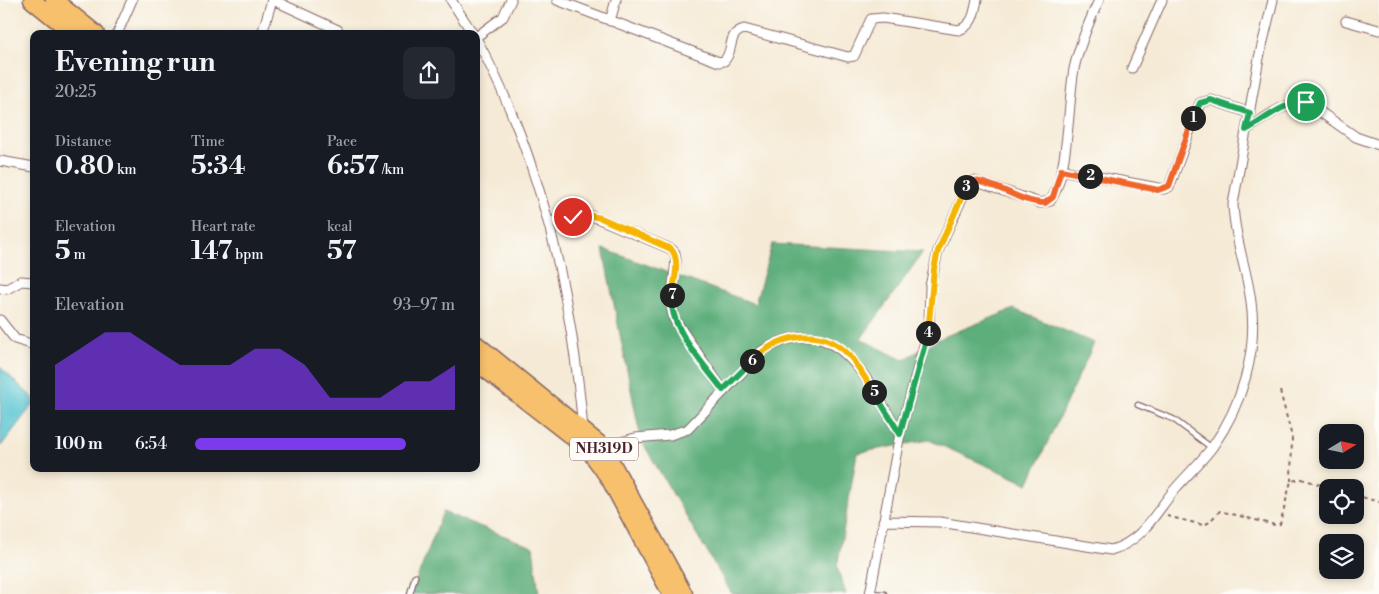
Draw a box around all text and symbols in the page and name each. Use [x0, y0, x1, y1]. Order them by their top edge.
text: Evening run [55, 45, 216, 80]
button: share [403, 47, 455, 99]
pin [1285, 81, 1327, 123]
text: 20:25 [55, 82, 96, 102]
icon: arrive [1292, 88, 1320, 116]
pin: 1 [1180, 106, 1206, 130]
text: 1 [1190, 109, 1197, 127]
text: Distance [55, 133, 112, 151]
text: Time [191, 133, 225, 151]
text: Pace [327, 133, 357, 151]
text: 0.80 [55, 151, 114, 182]
text: 5:34 [191, 151, 246, 182]
text: 6:57 [327, 151, 379, 182]
text: km [114, 161, 137, 179]
text: /km [379, 161, 404, 179]
pin: 2 [1078, 164, 1102, 188]
text: 2 [1086, 167, 1095, 185]
pin: 3 [954, 174, 978, 200]
text: 3 [962, 178, 971, 196]
pin [552, 196, 594, 238]
icon: check [559, 203, 587, 231]
text: Elevation [55, 218, 116, 236]
text: Heart rate [191, 218, 256, 236]
text: kcal [327, 218, 352, 236]
text: 5 [55, 236, 71, 267]
text: 147 [191, 236, 232, 267]
text: 57 [327, 236, 356, 267]
text: m [71, 246, 86, 264]
text: bpm [232, 246, 264, 264]
pin: 7 [660, 282, 684, 308]
text: 7 [668, 286, 677, 304]
text: Elevation [55, 295, 124, 315]
text: 93–97 m [393, 295, 455, 315]
pin: 4 [916, 320, 940, 346]
text: 4 [924, 324, 933, 342]
pin: 6 [740, 348, 764, 374]
text: 6 [748, 352, 757, 370]
pin: 5 [862, 380, 886, 404]
text: 5 [870, 383, 879, 401]
north arrow [1319, 424, 1364, 469]
map controls [1319, 424, 1364, 579]
text: 100 m [55, 434, 103, 454]
text: 6:54 [135, 434, 167, 454]
road number: NH319D [570, 438, 638, 460]
button: locate [1319, 479, 1364, 524]
button: layers [1319, 534, 1364, 579]

